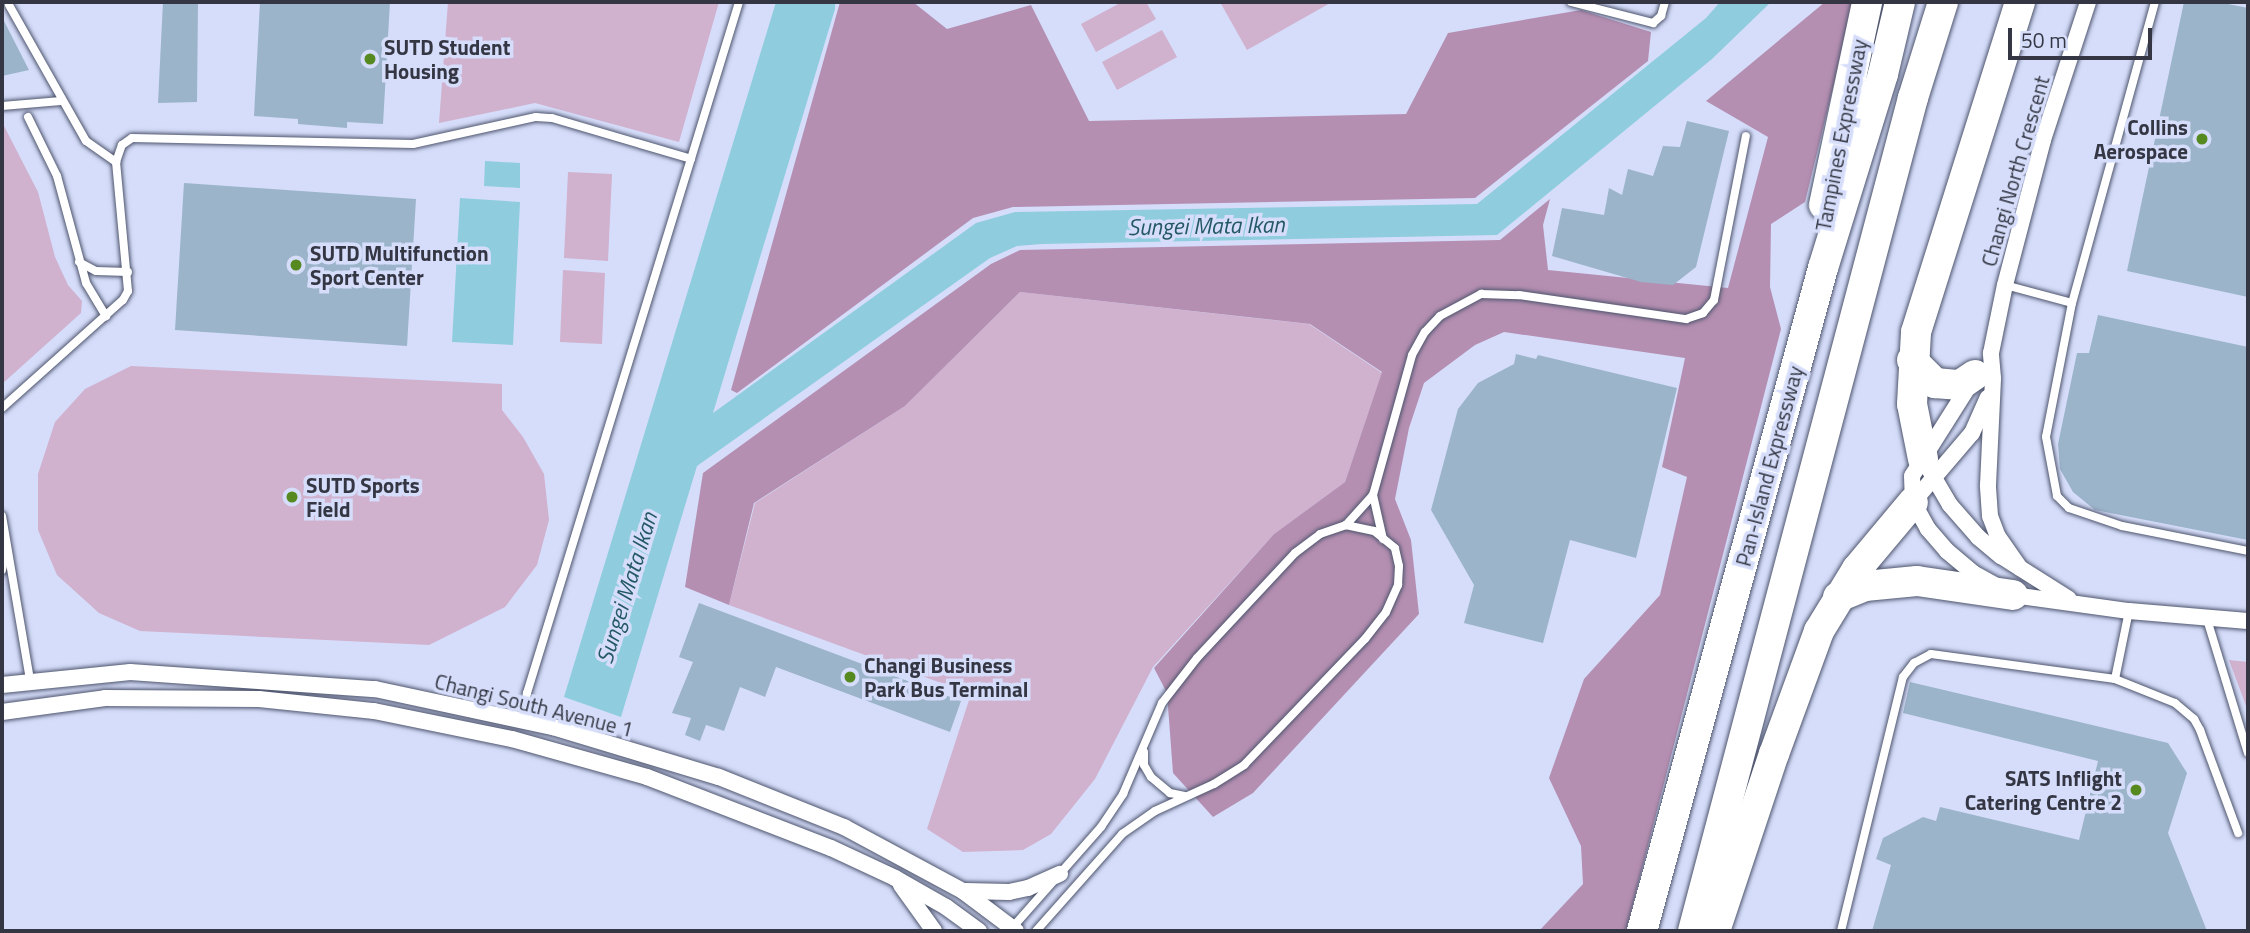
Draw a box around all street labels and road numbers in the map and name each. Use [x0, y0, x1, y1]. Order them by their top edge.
street label: Tampines Expressway [1810, 37, 1872, 233]
street label: Changi North Crescent [1976, 73, 2054, 269]
street label: Pan-Island Expressway [1730, 363, 1808, 569]
street label: Changi South Avenue 1 [432, 668, 636, 742]

